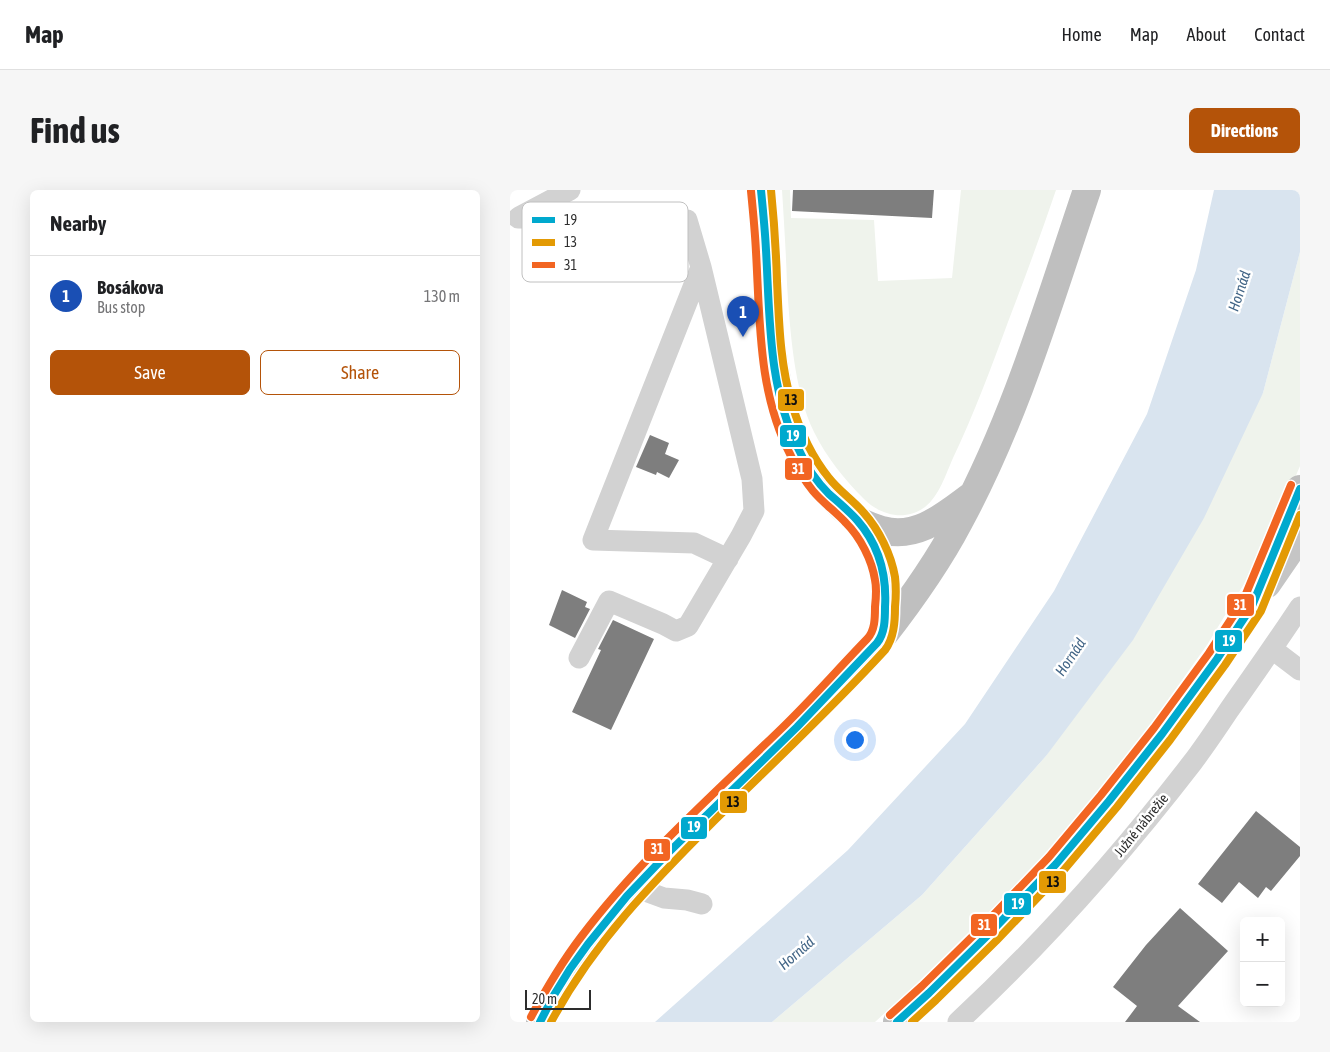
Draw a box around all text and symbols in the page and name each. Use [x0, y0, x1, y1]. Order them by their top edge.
text: Map [25, 21, 64, 48]
text: Home [1062, 24, 1102, 45]
text: Map [1130, 24, 1159, 45]
text: About [1187, 24, 1226, 45]
text: Contact [1254, 24, 1305, 45]
button: Directions [1189, 108, 1300, 153]
text: Find us [30, 110, 120, 150]
legend [522, 202, 688, 282]
text: Nearby [50, 211, 106, 235]
text: 19 [564, 212, 577, 228]
text: 13 [564, 234, 577, 250]
text: 31 [564, 257, 577, 273]
water label: Hornád [1224, 269, 1254, 313]
text: Bosákova [97, 276, 164, 298]
text: 1 [62, 287, 70, 305]
text: 130 m [424, 287, 460, 305]
pin: 1 [727, 296, 759, 337]
text: Bus stop [97, 298, 145, 316]
button: Save [50, 350, 250, 395]
button: Share [260, 350, 460, 395]
line badge: 13 [777, 388, 805, 412]
text: 13 [784, 392, 798, 408]
line badge: 19 [779, 424, 807, 448]
text: 19 [786, 428, 800, 444]
line badge: 31 [784, 457, 813, 481]
text: 31 [791, 461, 805, 477]
line badge: 31 [1226, 593, 1255, 617]
text: 31 [1233, 597, 1247, 613]
line badge: 19 [1214, 629, 1243, 653]
text: 19 [1222, 633, 1236, 649]
water label: Hornád [1051, 635, 1089, 679]
your location [842, 727, 868, 753]
line badge: 13 [719, 790, 748, 814]
street label: Južné nábrežie [1111, 790, 1171, 860]
text: 13 [726, 794, 740, 810]
line badge: 19 [680, 816, 708, 840]
text: 19 [687, 819, 701, 835]
line badge: 31 [643, 838, 671, 862]
text: 31 [650, 841, 664, 857]
line badge: 13 [1038, 870, 1067, 894]
text: 13 [1046, 874, 1060, 890]
line badge: 19 [1003, 892, 1032, 916]
text: 19 [1011, 896, 1025, 912]
line badge: 31 [970, 913, 998, 937]
text: 31 [977, 917, 991, 933]
map controls [1240, 917, 1285, 1007]
button: + [1240, 917, 1285, 962]
water label: Hornád [775, 933, 817, 973]
button: − [1240, 962, 1285, 1007]
scale bar [525, 987, 591, 1010]
text: 20 m [532, 991, 557, 1007]

